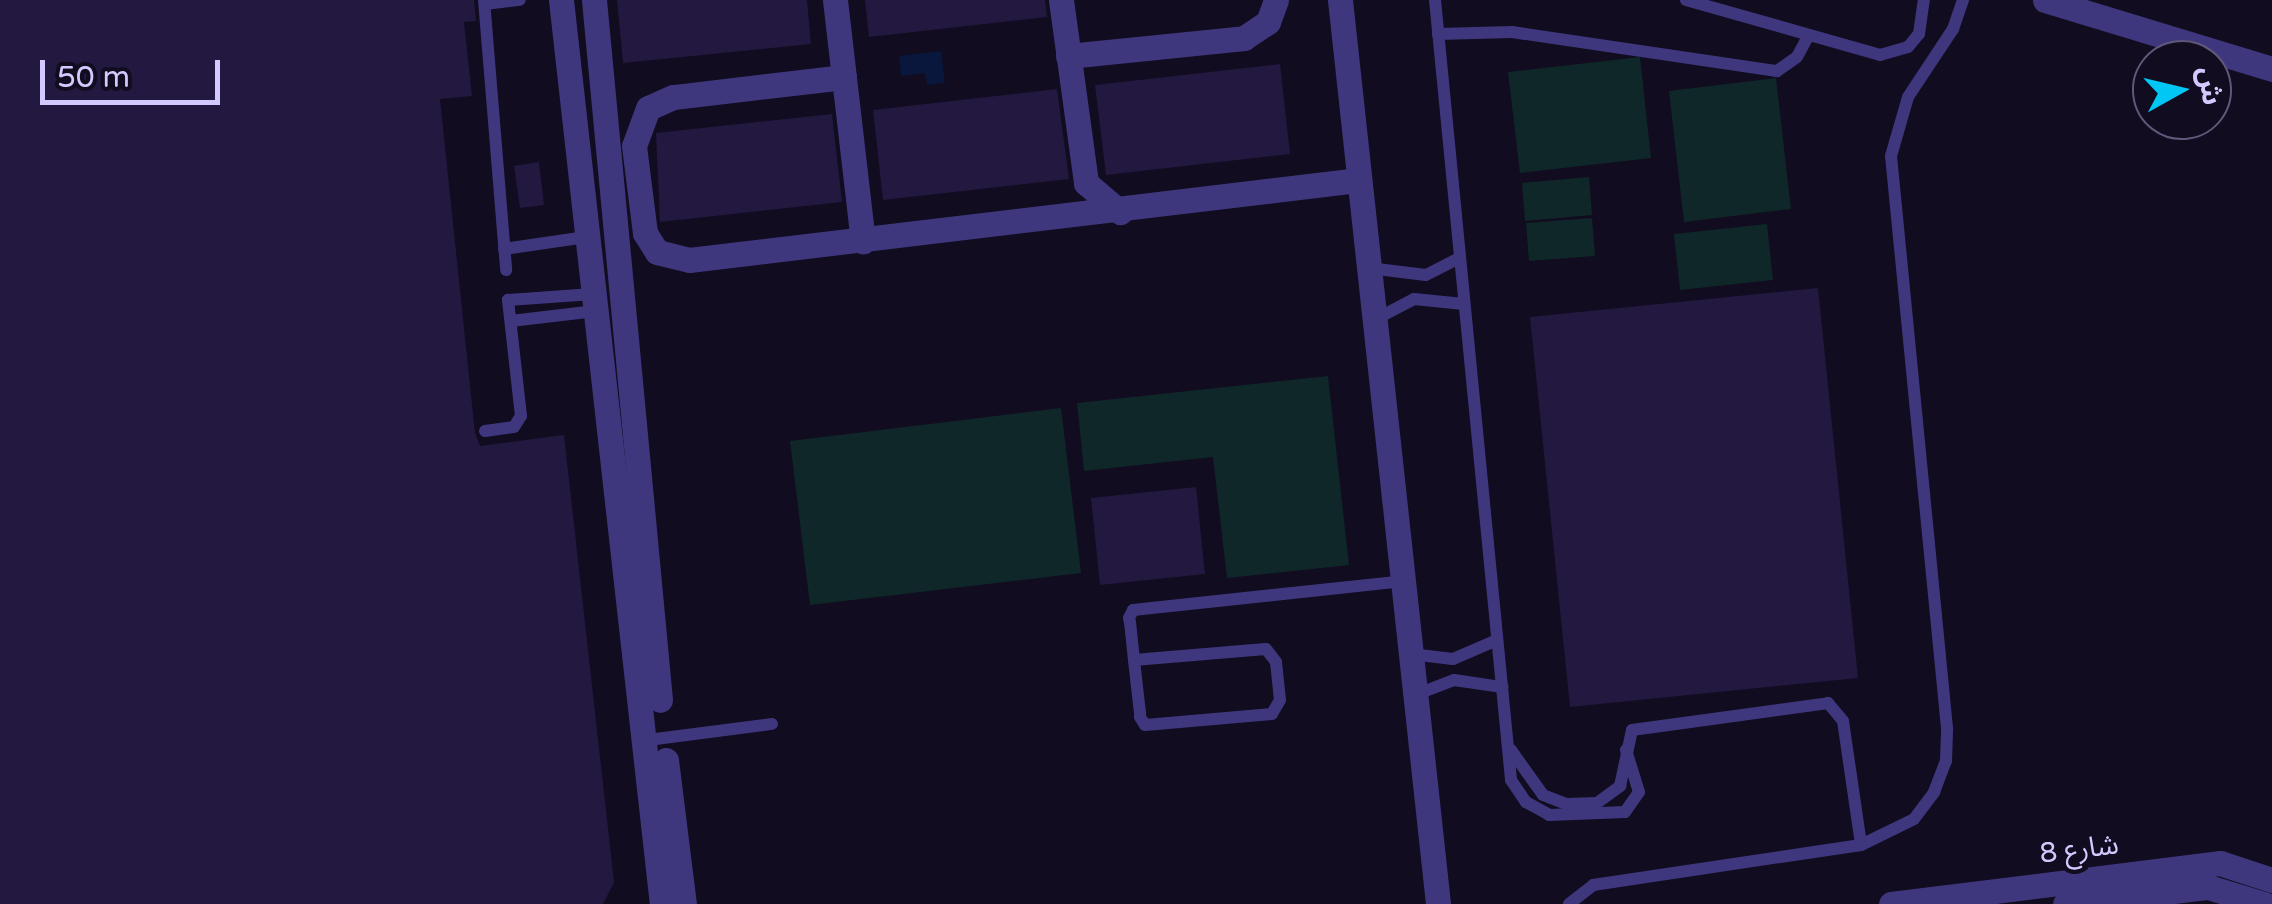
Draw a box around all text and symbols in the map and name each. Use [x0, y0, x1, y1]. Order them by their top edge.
scale bar [45, 40, 225, 102]
north arrow [2132, 40, 2232, 140]
text: 50 m [57, 59, 130, 96]
text: ش [2190, 65, 2229, 107]
street label: شارع 8 [2038, 827, 2120, 871]

